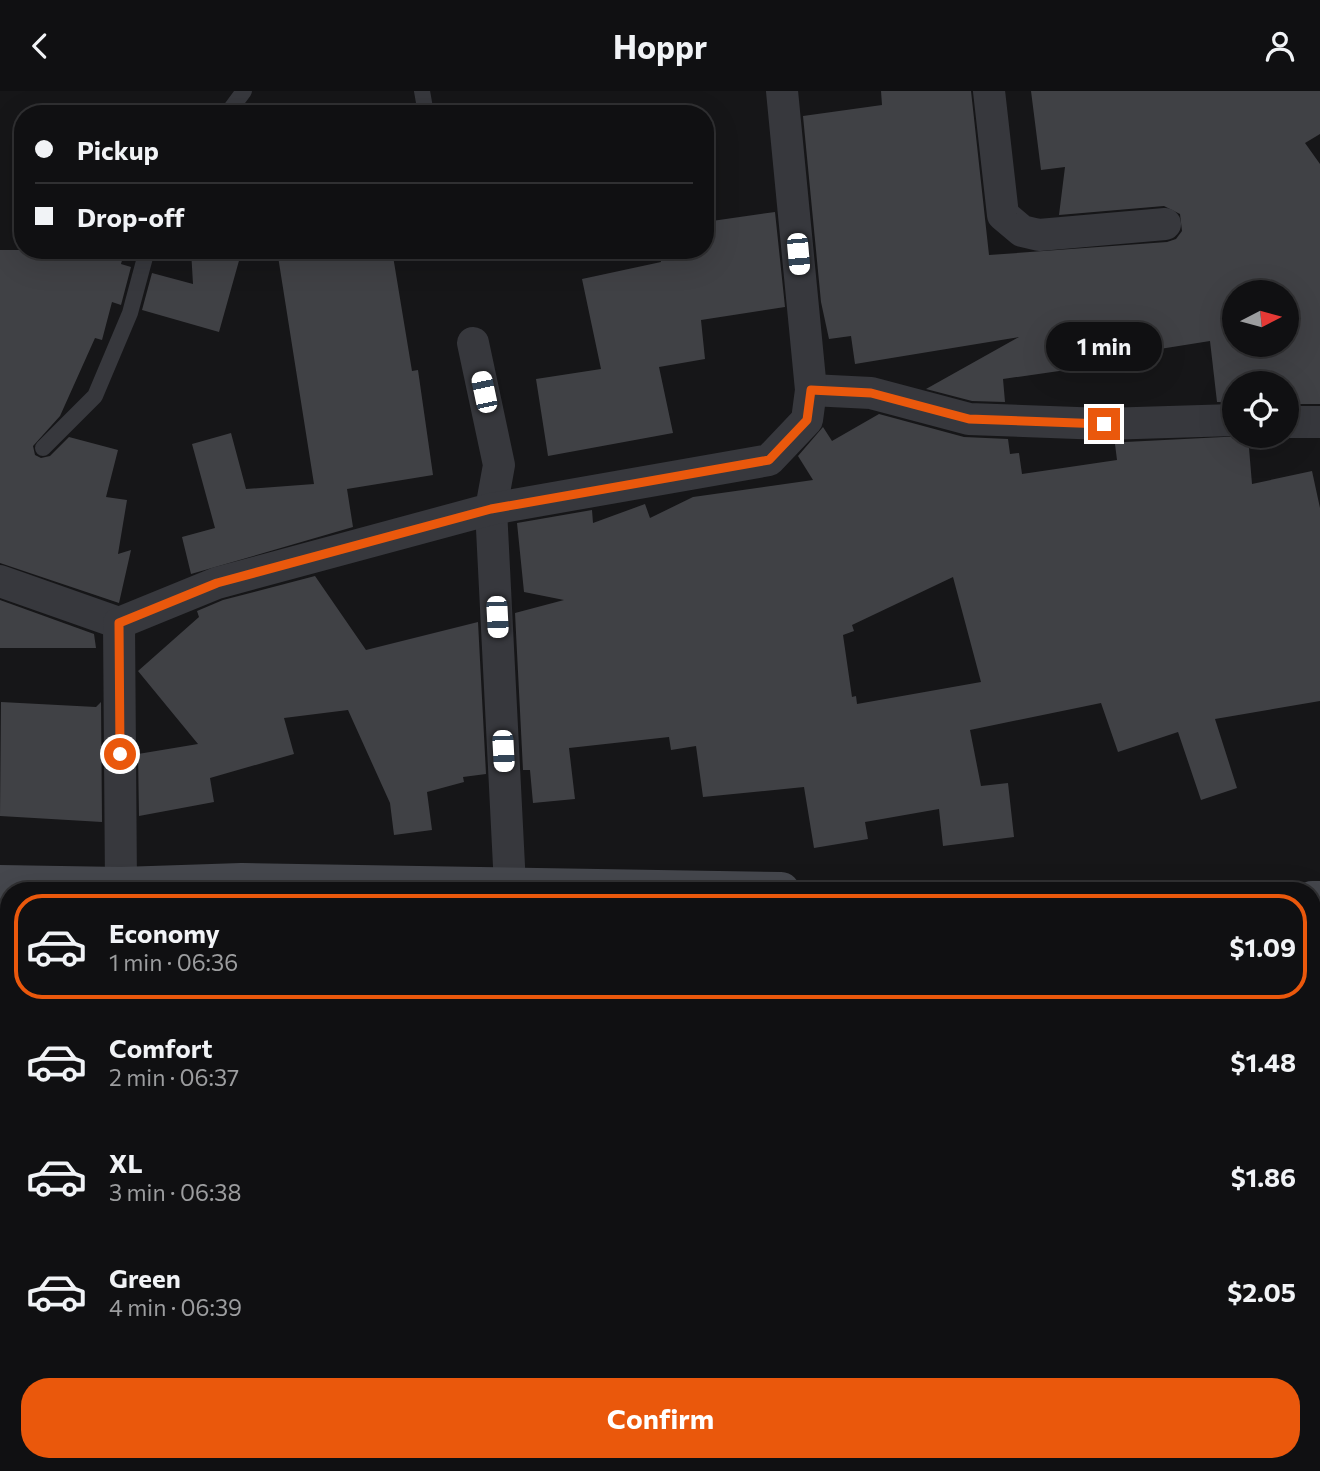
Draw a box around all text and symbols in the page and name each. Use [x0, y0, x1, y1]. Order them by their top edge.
text: Hoppr [613, 26, 707, 66]
icon: back [21, 27, 59, 65]
icon: person [1261, 27, 1299, 65]
text: Pickup [77, 134, 159, 165]
text: Drop-off [77, 201, 184, 232]
car [786, 232, 811, 276]
north arrow [1222, 280, 1298, 357]
map controls [1222, 280, 1299, 448]
callout: 1 min [1046, 323, 1162, 371]
text: 1 min [1077, 332, 1131, 360]
car [470, 369, 499, 415]
button: locate [1222, 371, 1299, 448]
route end [1088, 408, 1120, 440]
car [486, 595, 509, 639]
car [492, 729, 515, 773]
route start [104, 738, 136, 770]
icon: car [25, 915, 88, 978]
text: Economy [109, 917, 220, 948]
text: $1.09 [1229, 931, 1296, 962]
text: 1 min · 06:36 [109, 948, 238, 976]
icon: car [25, 1030, 88, 1093]
text: Comfort [109, 1032, 212, 1063]
text: $1.48 [1231, 1046, 1296, 1077]
text: 2 min · 06:37 [109, 1063, 239, 1091]
icon: car [25, 1145, 88, 1208]
text: XL [109, 1147, 143, 1178]
text: $1.86 [1231, 1161, 1296, 1192]
text: 3 min · 06:38 [109, 1178, 241, 1206]
icon: car [25, 1260, 88, 1323]
text: Green [109, 1262, 181, 1293]
text: $2.05 [1227, 1276, 1296, 1307]
text: 4 min · 06:39 [109, 1293, 242, 1321]
button: Confirm [21, 1378, 1300, 1458]

